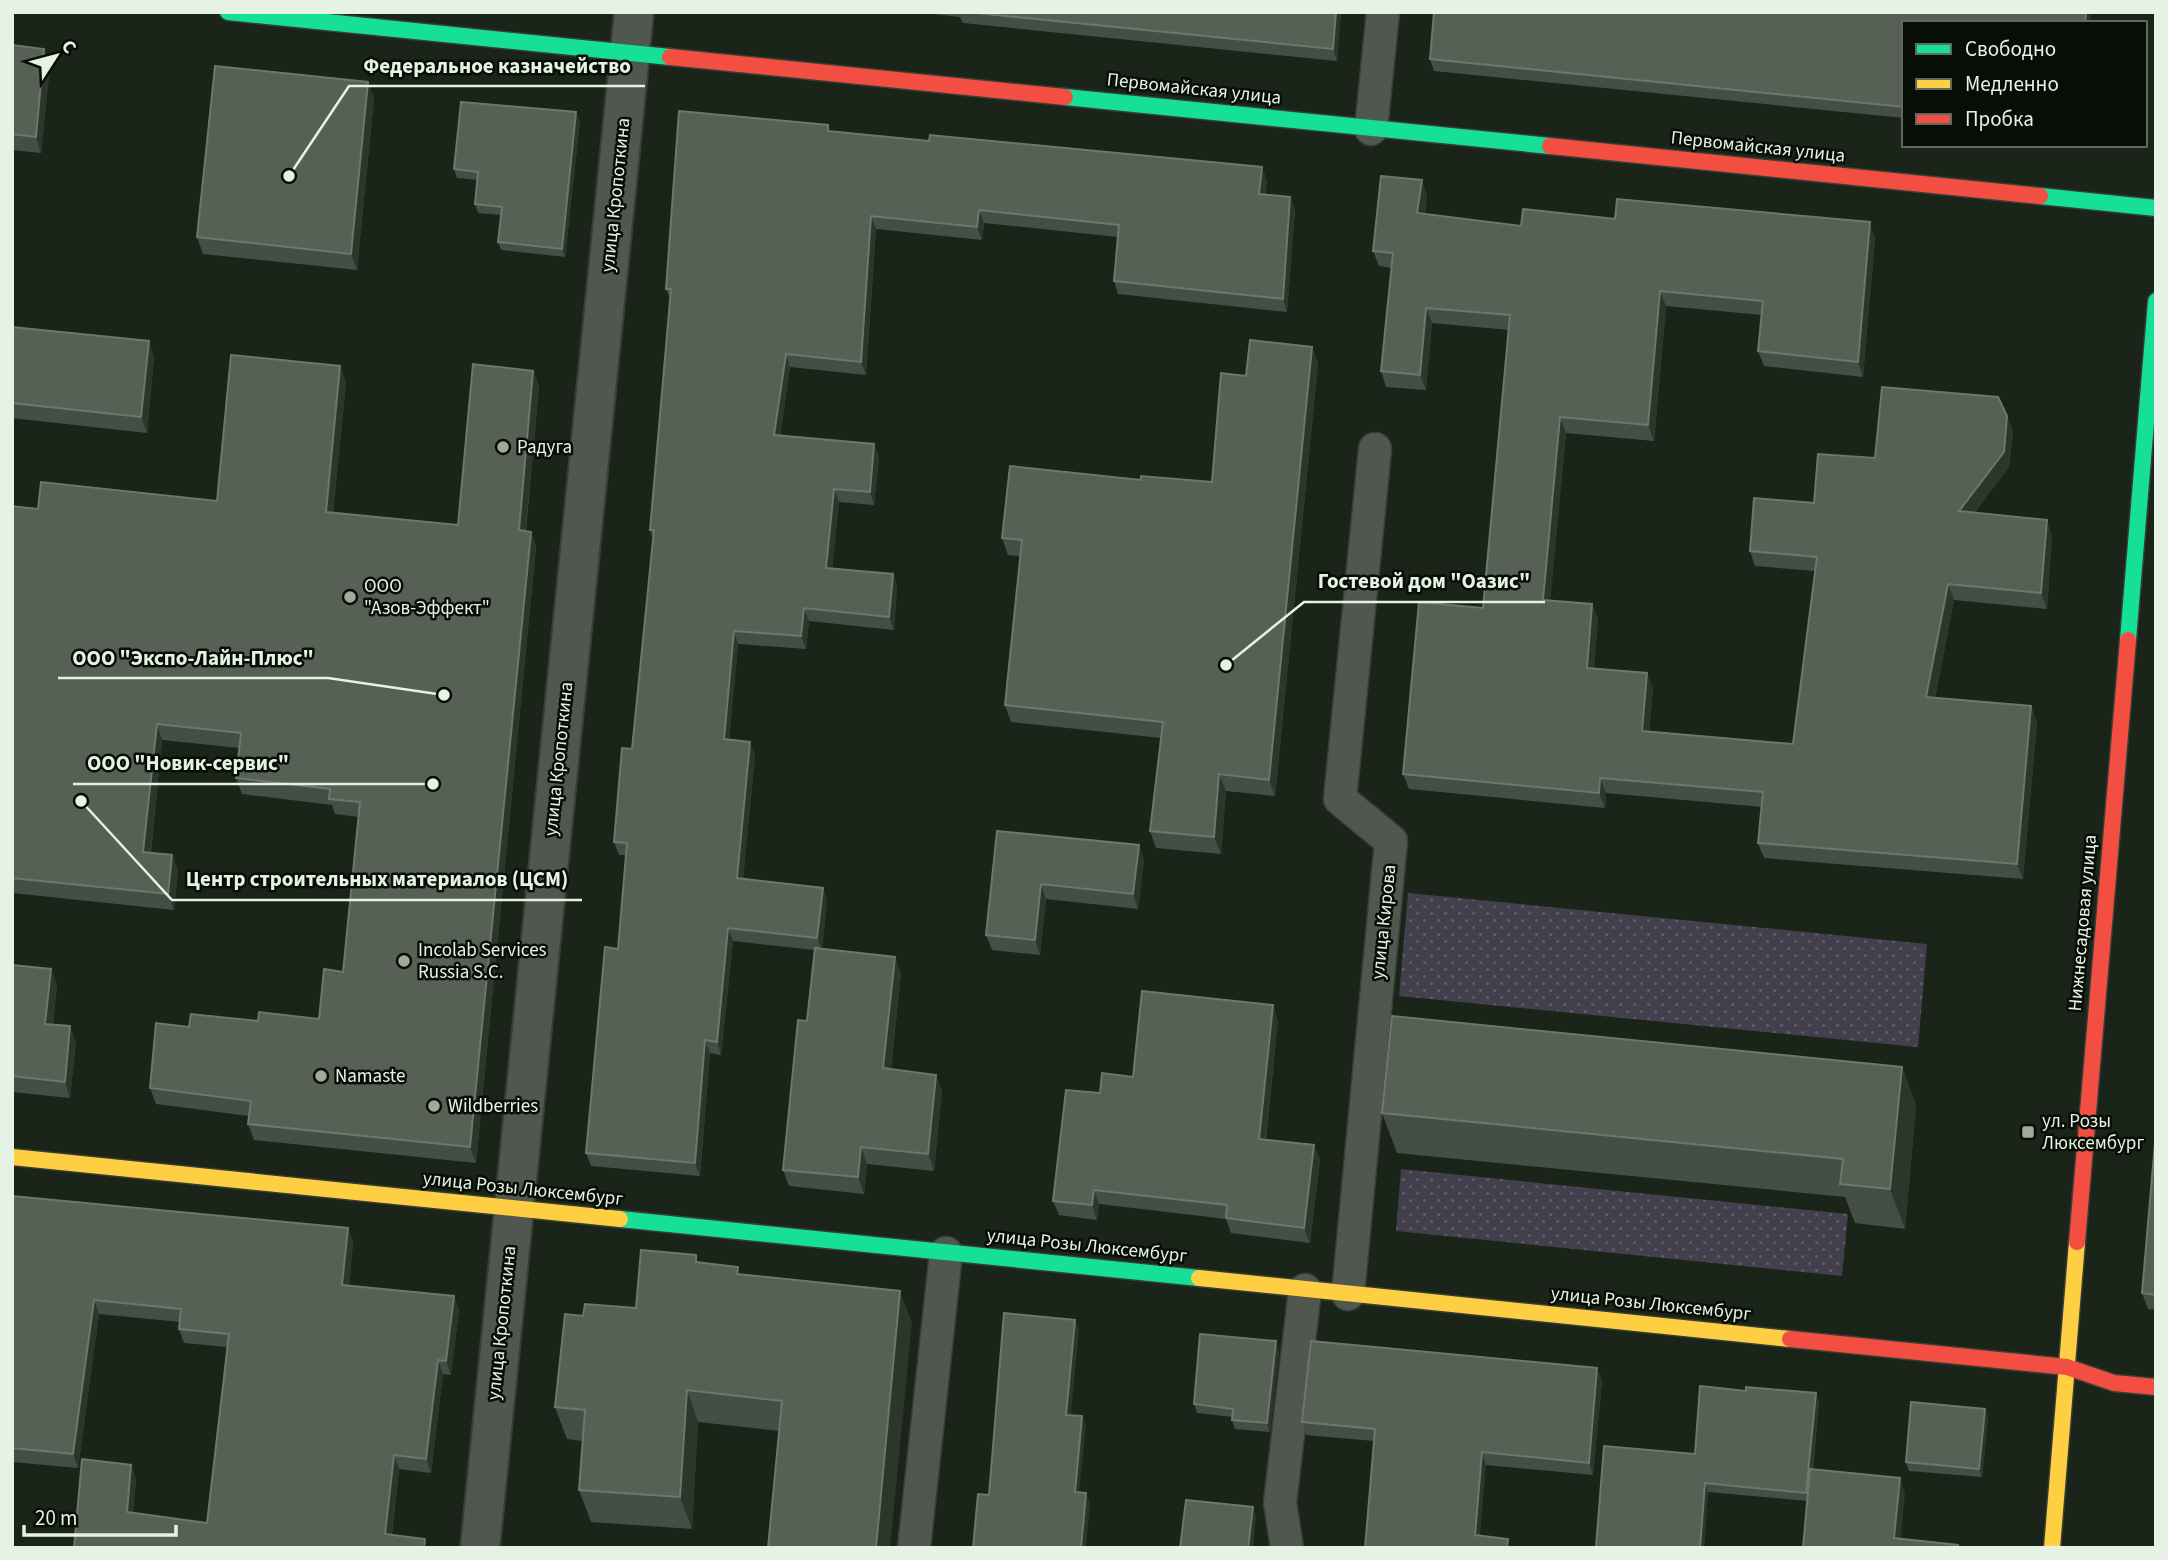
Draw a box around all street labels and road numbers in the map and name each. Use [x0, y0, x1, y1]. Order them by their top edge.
street label: Первомайская улица [1105, 66, 1283, 112]
street label: улица Кропоткина [594, 116, 638, 274]
street label: Первомайская улица [1669, 124, 1847, 170]
street label: улица Кропоткина [537, 680, 581, 838]
street label: Нижнесадовая улица [2062, 833, 2104, 1013]
street label: улица Кирова [1365, 863, 1403, 981]
street label: улица Розы Люксембург [421, 1165, 625, 1213]
street label: улица Розы Люксембург [985, 1222, 1189, 1270]
street label: улица Кропоткина [480, 1244, 524, 1402]
street label: улица Розы Люксембург [1549, 1280, 1753, 1328]

